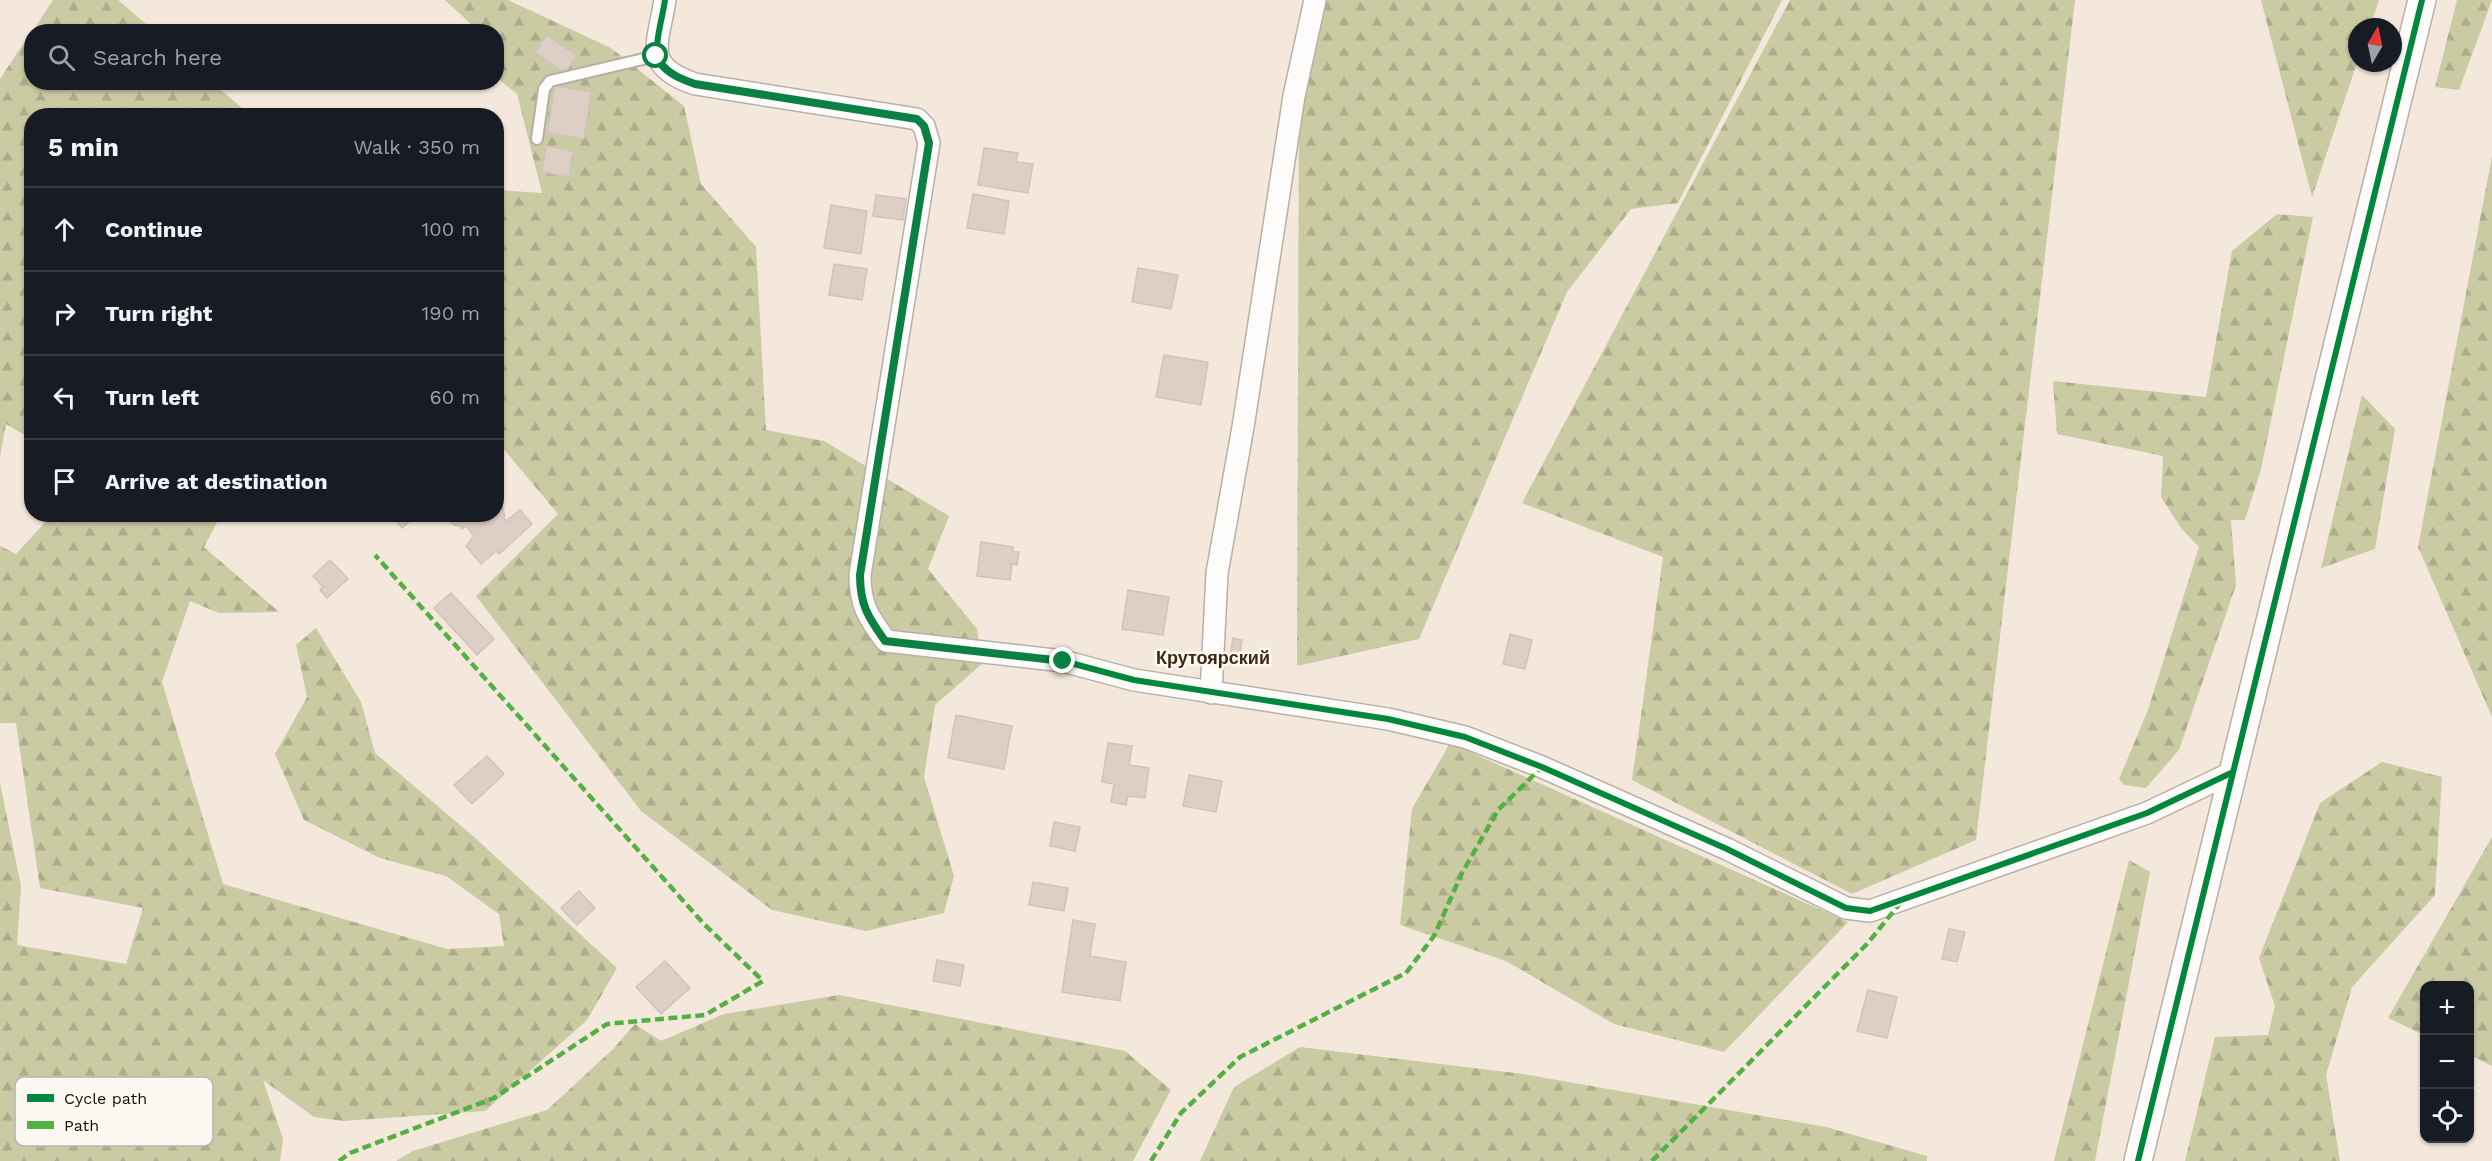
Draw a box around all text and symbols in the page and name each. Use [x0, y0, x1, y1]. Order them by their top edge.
north arrow [2348, 18, 2402, 72]
search box [24, 24, 504, 90]
icon: search [45, 41, 78, 74]
route start [642, 42, 668, 68]
text: Search here [93, 45, 222, 70]
text: 5 min [48, 132, 119, 162]
text: Walk · 350 m [353, 135, 480, 159]
icon: ahead [48, 213, 81, 246]
text: Continue [105, 217, 203, 242]
text: 100 m [421, 217, 480, 241]
icon: right [48, 297, 81, 330]
text: Turn right [105, 301, 212, 326]
text: 190 m [422, 301, 480, 325]
icon: left [48, 381, 81, 414]
text: Turn left [105, 385, 199, 410]
text: 60 m [430, 385, 480, 409]
icon: arrive [48, 465, 81, 498]
text: Arrive at destination [105, 469, 328, 494]
route end [1049, 647, 1075, 673]
district label: Крутоярский [1156, 647, 1270, 668]
map controls [2420, 981, 2474, 1143]
button: + [2420, 981, 2474, 1035]
button: − [2420, 1035, 2474, 1089]
legend [15, 1077, 213, 1146]
text: Cycle path [64, 1089, 147, 1108]
button: locate [2420, 1089, 2474, 1143]
text: Path [64, 1116, 99, 1135]

